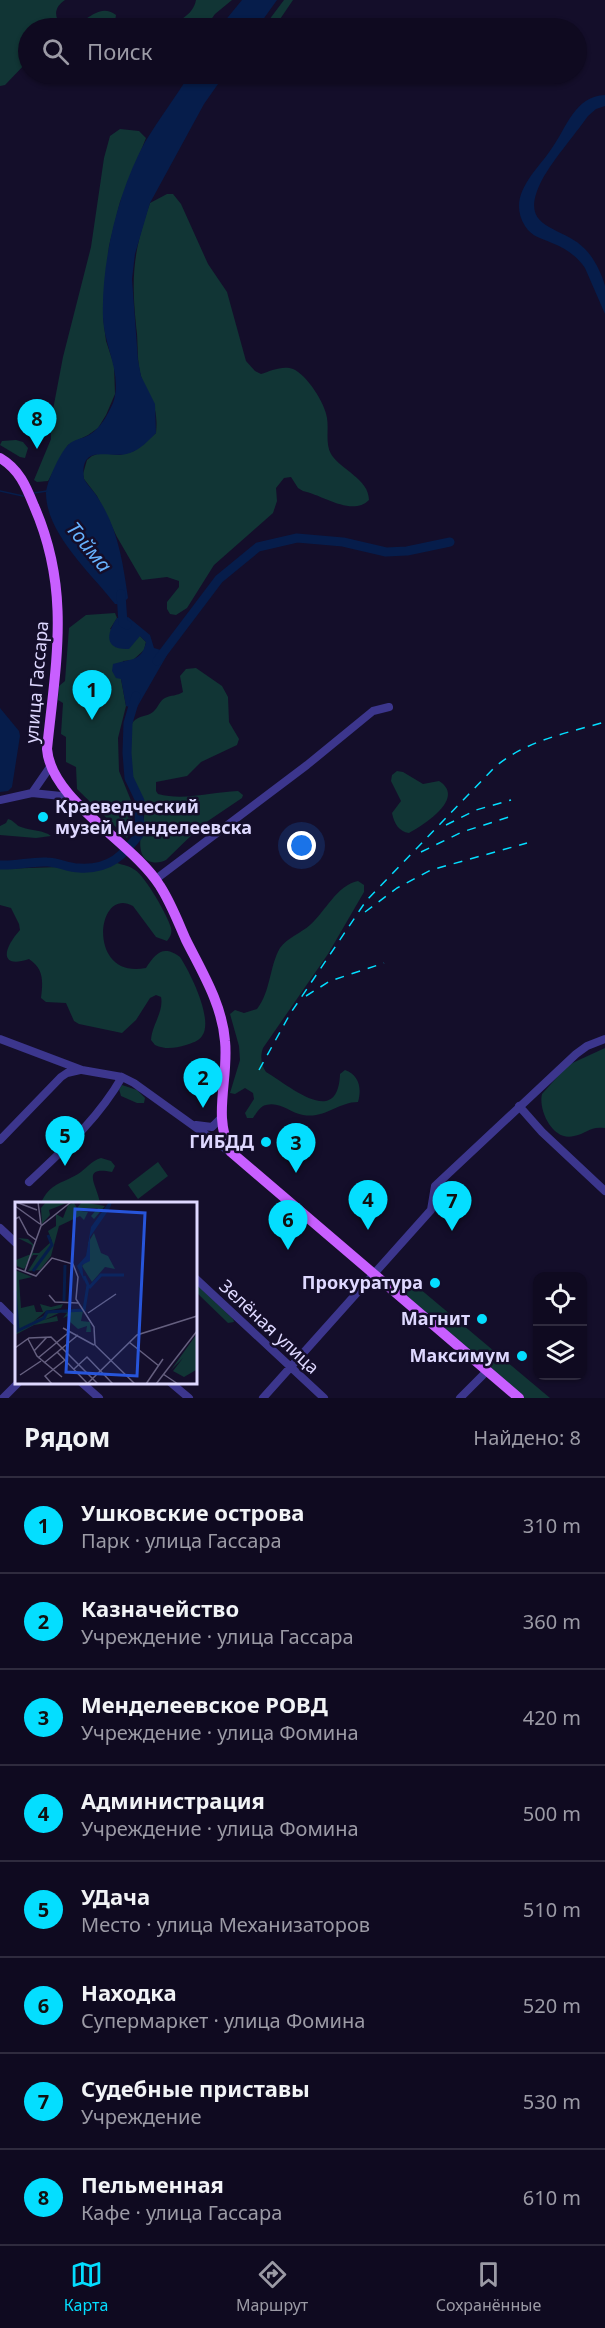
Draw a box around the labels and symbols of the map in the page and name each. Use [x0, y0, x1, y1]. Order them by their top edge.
pin: 8 [18, 400, 57, 449]
water label: Тойма [61, 516, 118, 578]
street label: улица Гассара [19, 620, 53, 744]
pin: 1 [72, 670, 112, 720]
place label: Краеведческий музей Менделеевска [55, 794, 252, 839]
marker: Краеведческий музей Менделеевска [36, 810, 50, 824]
your location [287, 831, 316, 860]
pin: 2 [184, 1058, 222, 1108]
pin: 5 [46, 1116, 84, 1166]
pin: 3 [276, 1124, 316, 1173]
place label: ГИБДД [189, 1129, 254, 1153]
marker: ГИБДД [259, 1135, 273, 1149]
pin: 4 [348, 1180, 388, 1230]
pin: 7 [432, 1182, 472, 1231]
pin: 6 [268, 1200, 308, 1250]
inset map [15, 1202, 196, 1383]
place label: Прокуратура [302, 1270, 423, 1294]
street label: Зелёная улица [215, 1274, 325, 1379]
marker: Прокуратура [428, 1276, 442, 1290]
place label: Магнит [401, 1306, 470, 1330]
marker: Магнит [475, 1312, 489, 1326]
place label: Максимум [410, 1343, 510, 1367]
marker: Максимум [515, 1349, 529, 1363]

